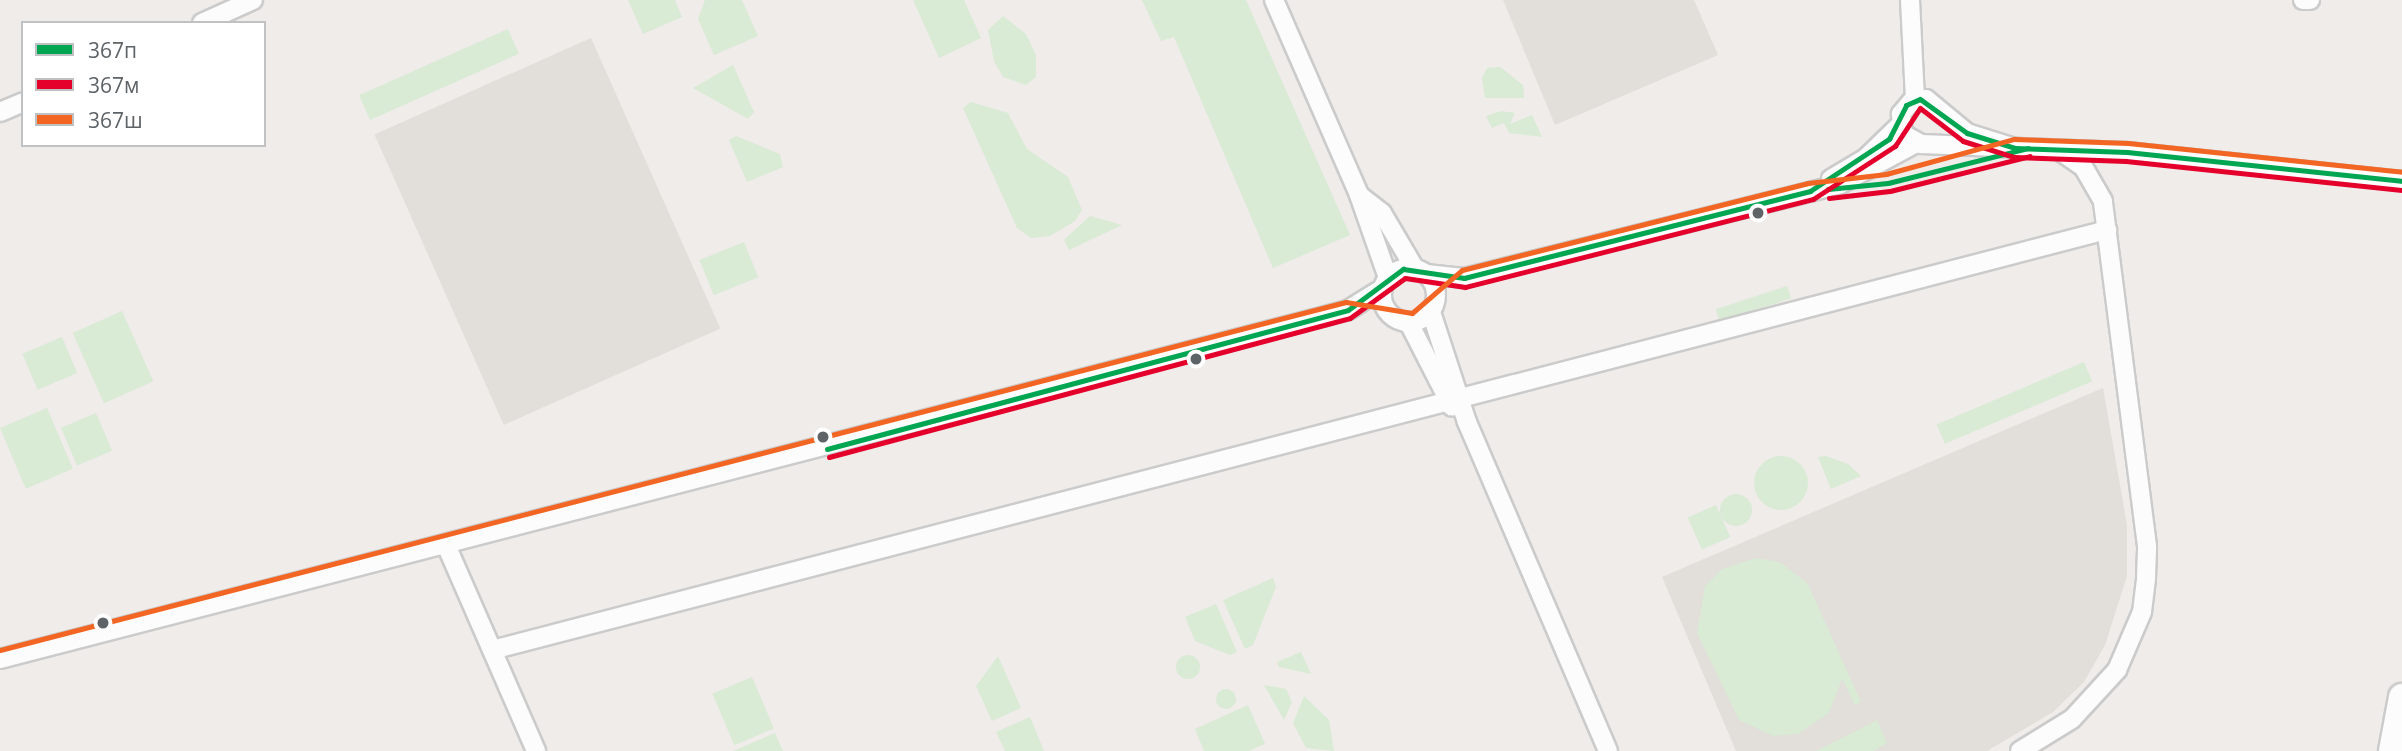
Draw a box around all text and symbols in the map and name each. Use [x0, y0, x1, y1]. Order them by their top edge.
legend [21, 21, 266, 147]
text: 367п [88, 36, 137, 64]
text: 367м [88, 71, 139, 99]
text: 367ш [88, 106, 143, 134]
unlabelled marker [1751, 206, 1765, 220]
unlabelled marker [1189, 352, 1203, 366]
unlabelled marker [816, 430, 830, 444]
unlabelled marker [96, 616, 110, 630]

